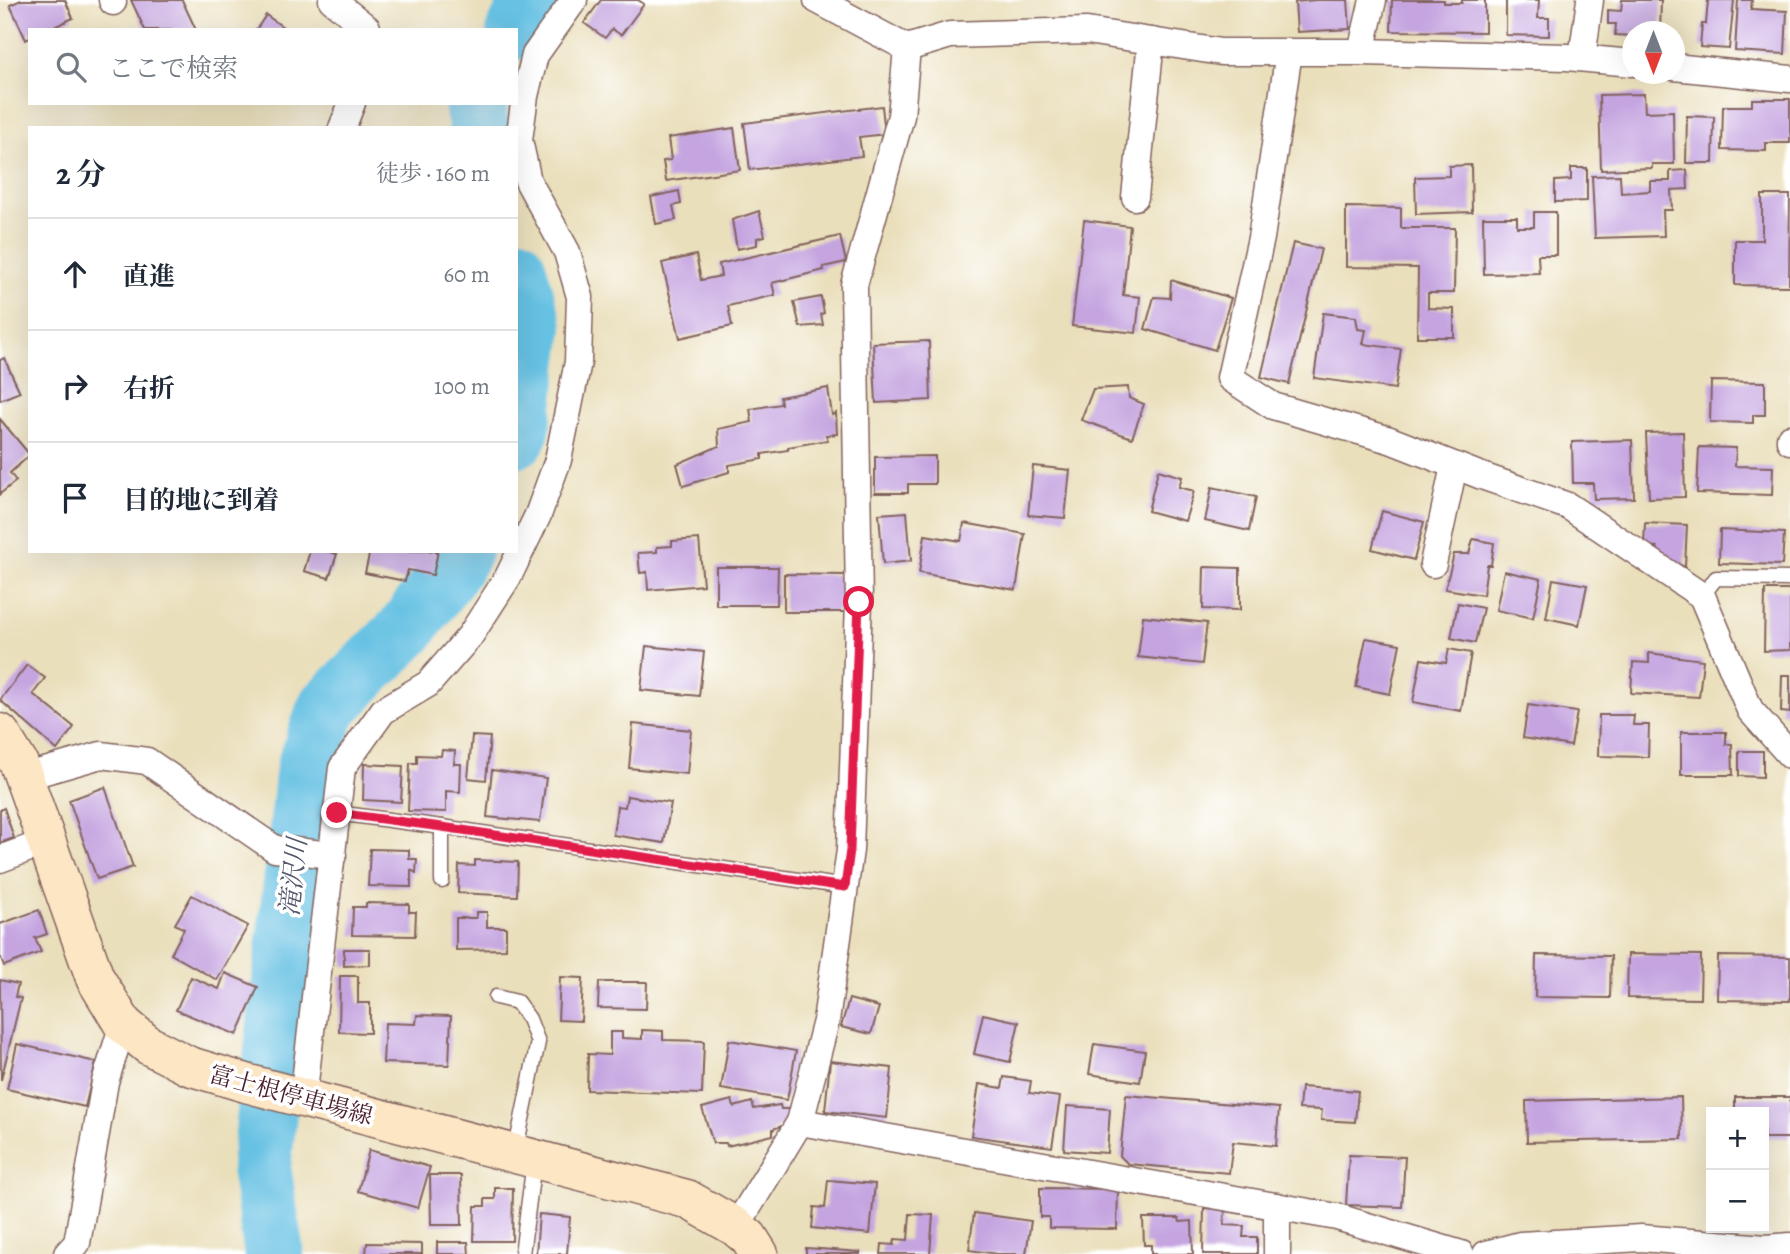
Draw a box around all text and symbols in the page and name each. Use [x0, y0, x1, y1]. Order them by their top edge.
north arrow [1622, 21, 1685, 84]
search box [28, 28, 518, 105]
icon: search [52, 48, 90, 86]
text: ここで検索 [108, 51, 238, 86]
text: 2 分 [56, 154, 106, 194]
text: 徒歩 · 160 m [376, 158, 490, 189]
icon: ahead [56, 255, 94, 293]
text: 直進 [123, 259, 175, 294]
text: 60 m [443, 259, 490, 290]
icon: right [56, 367, 94, 405]
text: 右折 [123, 371, 175, 406]
text: 100 m [434, 371, 490, 402]
icon: arrive [56, 479, 94, 517]
text: 目的地に到着 [123, 483, 279, 518]
route start [843, 586, 874, 617]
route end [321, 797, 352, 828]
water label: 滝沢川 [272, 833, 315, 918]
street label: 富士根停車場線 [206, 1058, 376, 1132]
map controls [1706, 1107, 1769, 1233]
button: + [1706, 1107, 1769, 1170]
button: − [1706, 1170, 1769, 1233]

